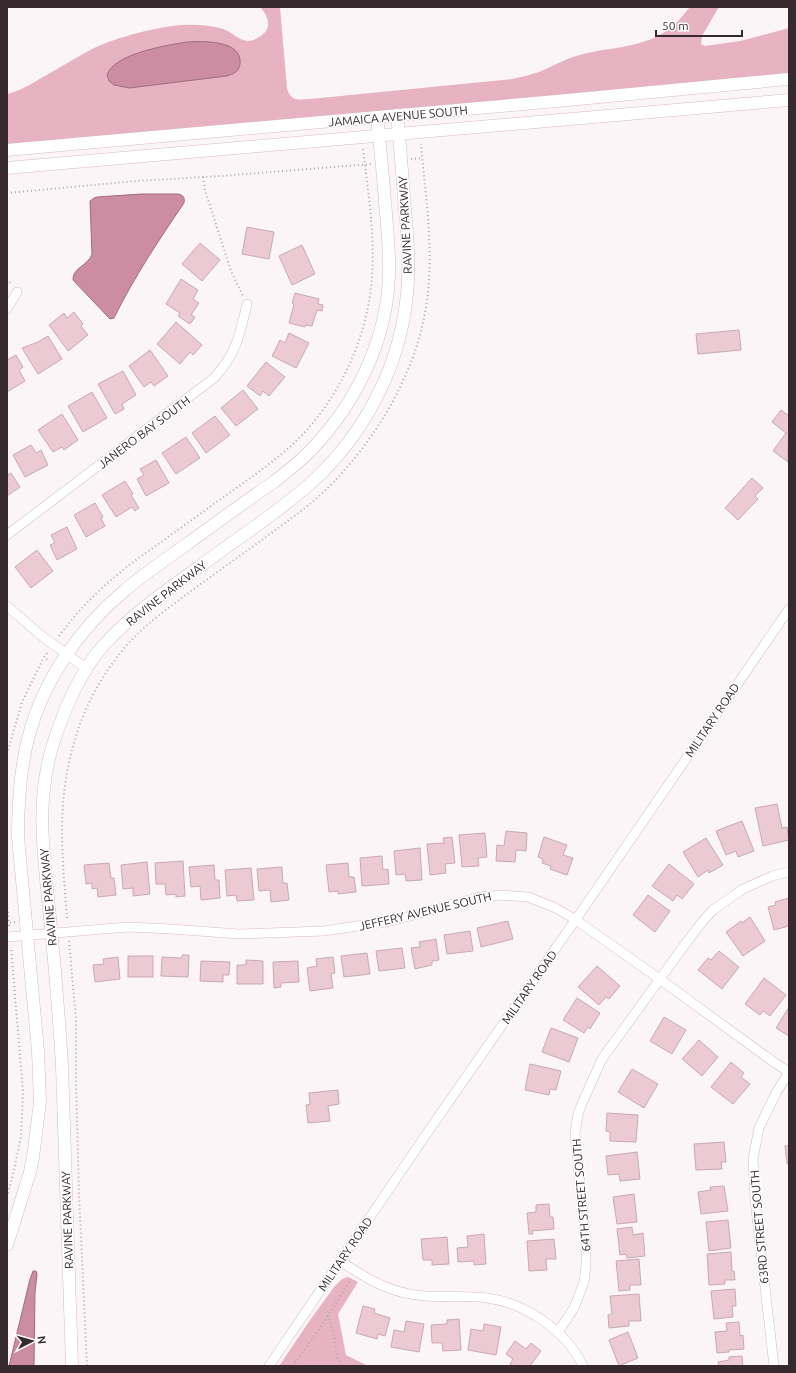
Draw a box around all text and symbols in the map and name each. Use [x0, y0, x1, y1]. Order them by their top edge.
scale bar [656, 12, 742, 38]
text: 50 m [662, 19, 689, 32]
street label: JAMAICA AVENUE SOUTH [328, 103, 468, 129]
street label: RAVINE PARKWAY [396, 176, 414, 274]
street label: JANERO BAY SOUTH [96, 393, 192, 471]
street label: RAVINE PARKWAY [123, 558, 209, 628]
street label: MILITARY ROAD [682, 681, 742, 759]
street label: RAVINE PARKWAY [37, 848, 59, 946]
street label: JEFFERY AVENUE SOUTH [357, 889, 493, 933]
street label: MILITARY ROAD [499, 948, 559, 1026]
street label: 64TH STREET SOUTH [570, 1138, 592, 1252]
street label: 63RD STREET SOUTH [748, 1169, 770, 1285]
street label: RAVINE PARKWAY [59, 1171, 75, 1269]
street label: MILITARY ROAD [315, 1215, 375, 1293]
north arrow [12, 1321, 52, 1361]
text: N [36, 1335, 48, 1345]

